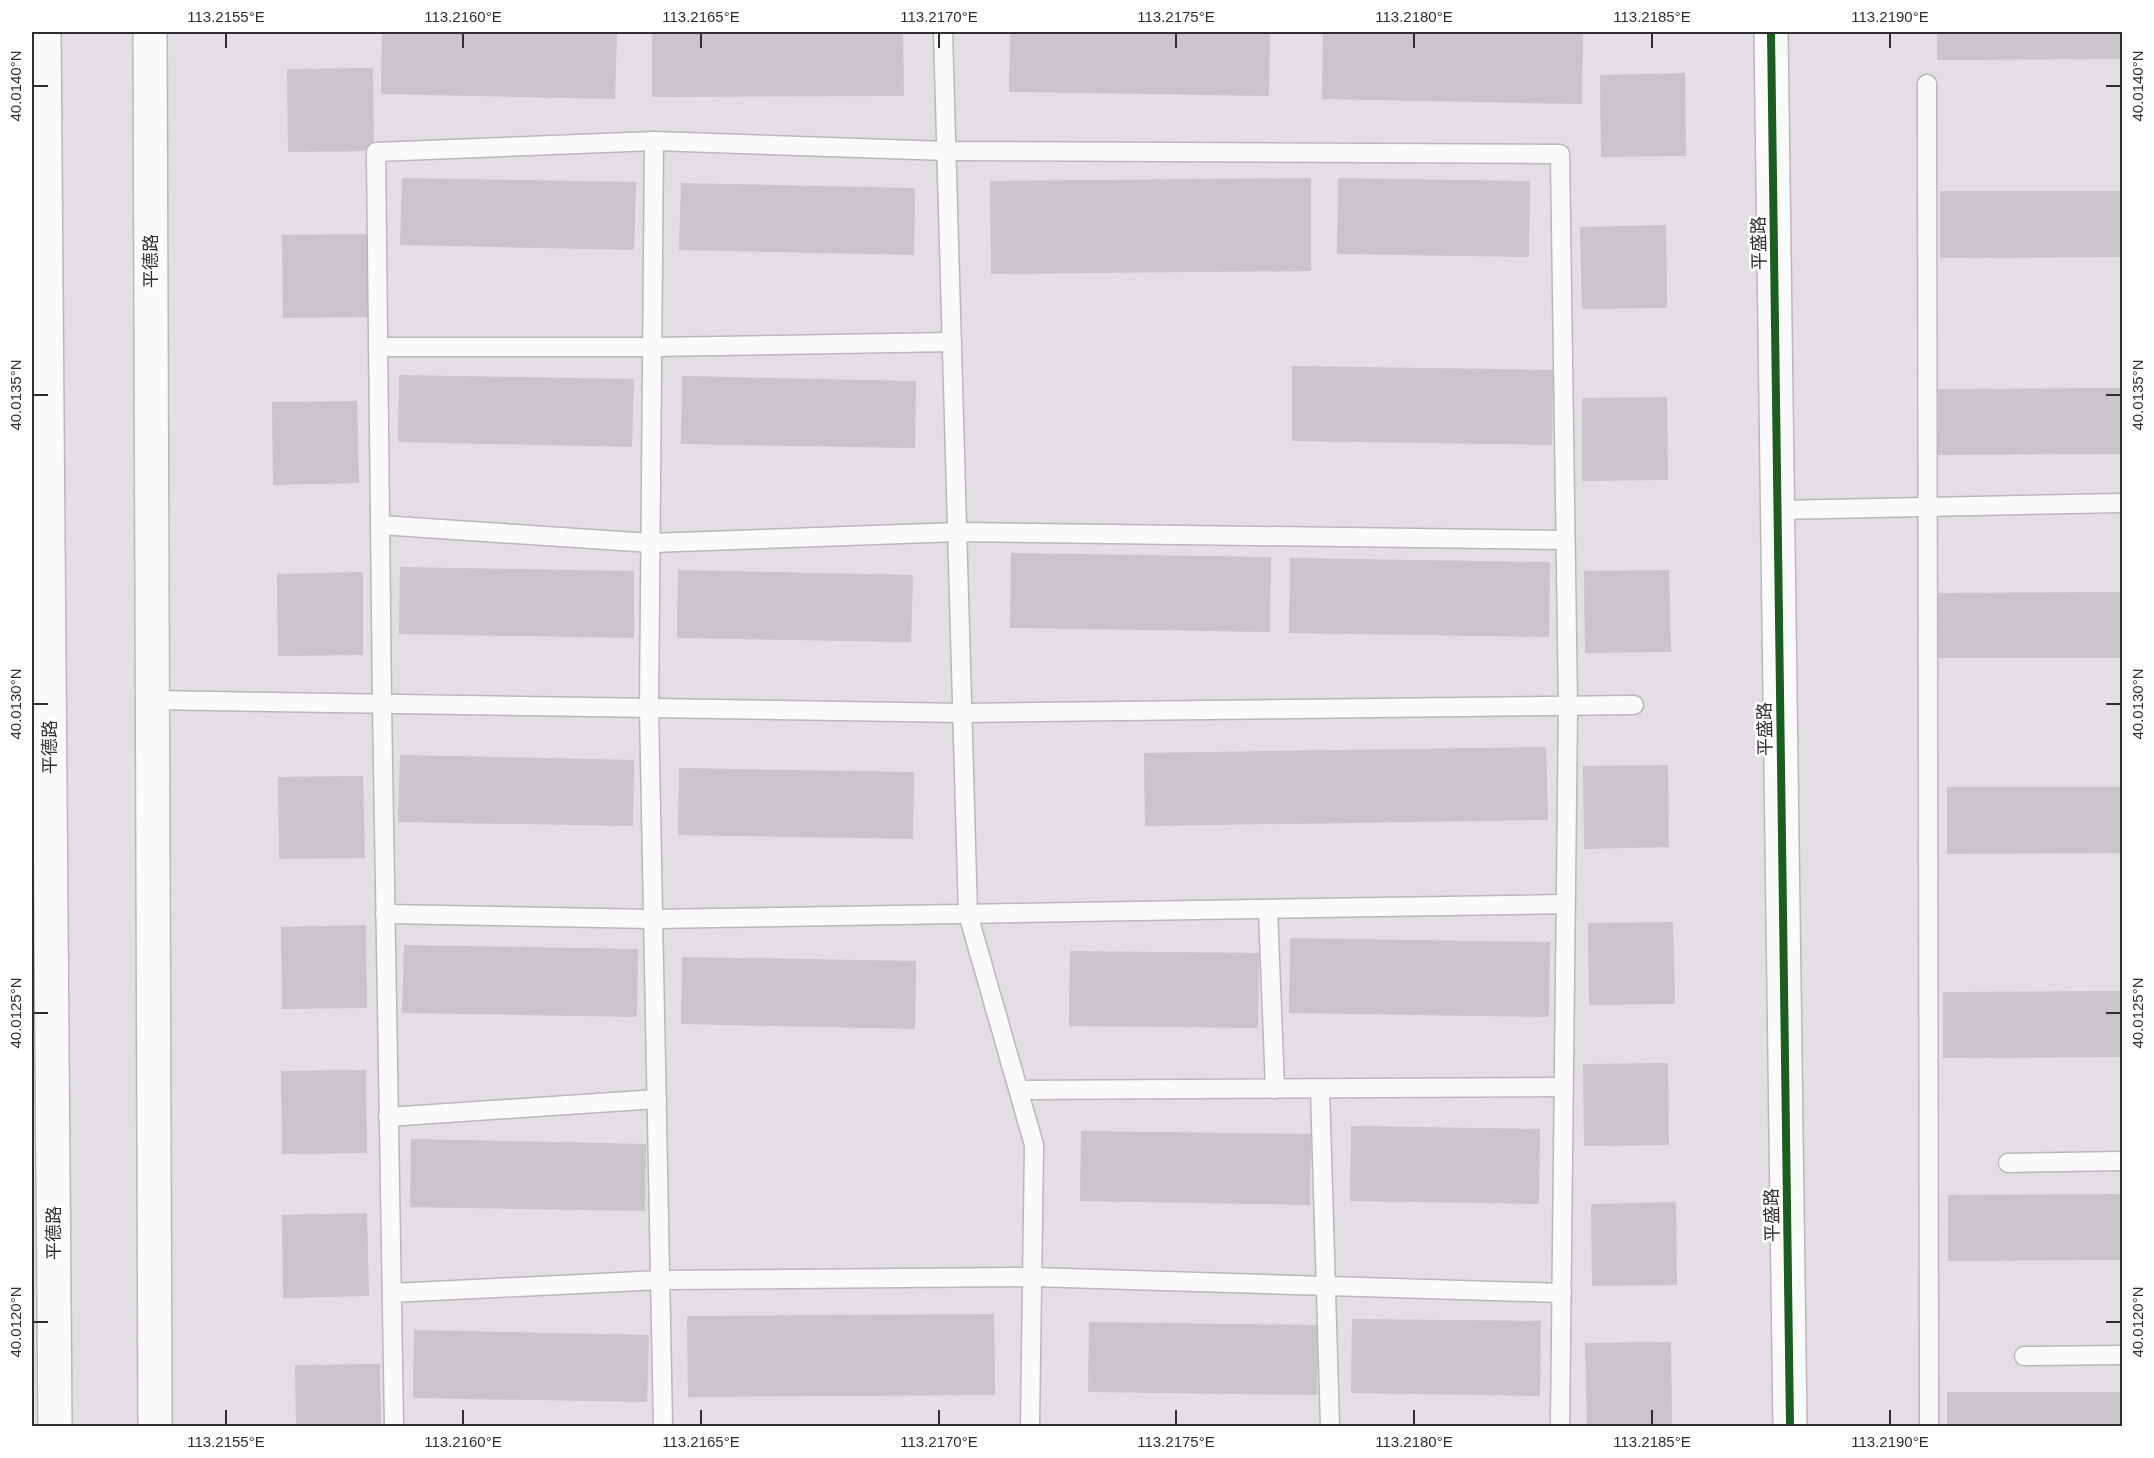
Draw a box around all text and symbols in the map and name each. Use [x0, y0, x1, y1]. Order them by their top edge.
text: 113.2155°E [187, 8, 265, 25]
text: 113.2160°E [424, 8, 502, 25]
text: 113.2165°E [662, 8, 740, 25]
text: 113.2170°E [900, 8, 978, 25]
text: 113.2175°E [1137, 8, 1215, 25]
text: 113.2180°E [1375, 8, 1453, 25]
text: 113.2185°E [1613, 8, 1691, 25]
text: 113.2190°E [1851, 8, 1929, 25]
text: 40.0140°N [7, 50, 24, 122]
text: 40.0140°N [2129, 50, 2146, 122]
street label: 平盛路 [1749, 216, 1769, 270]
street label: 平德路 [141, 234, 161, 288]
text: 40.0135°N [7, 359, 24, 431]
text: 40.0135°N [2129, 359, 2146, 431]
text: 40.0130°N [7, 668, 24, 740]
text: 40.0130°N [2129, 668, 2146, 740]
street label: 平盛路 [1755, 702, 1775, 756]
street label: 平德路 [40, 720, 60, 774]
text: 40.0125°N [7, 977, 24, 1049]
text: 40.0125°N [2129, 977, 2146, 1049]
street label: 平盛路 [1762, 1188, 1782, 1242]
street label: 平德路 [44, 1206, 64, 1260]
text: 40.0120°N [7, 1286, 24, 1358]
text: 40.0120°N [2129, 1286, 2146, 1358]
text: 113.2155°E [187, 1433, 265, 1450]
text: 113.2160°E [424, 1433, 502, 1450]
text: 113.2165°E [662, 1433, 740, 1450]
text: 113.2170°E [900, 1433, 978, 1450]
text: 113.2175°E [1137, 1433, 1215, 1450]
text: 113.2180°E [1375, 1433, 1453, 1450]
text: 113.2185°E [1613, 1433, 1691, 1450]
text: 113.2190°E [1851, 1433, 1929, 1450]

